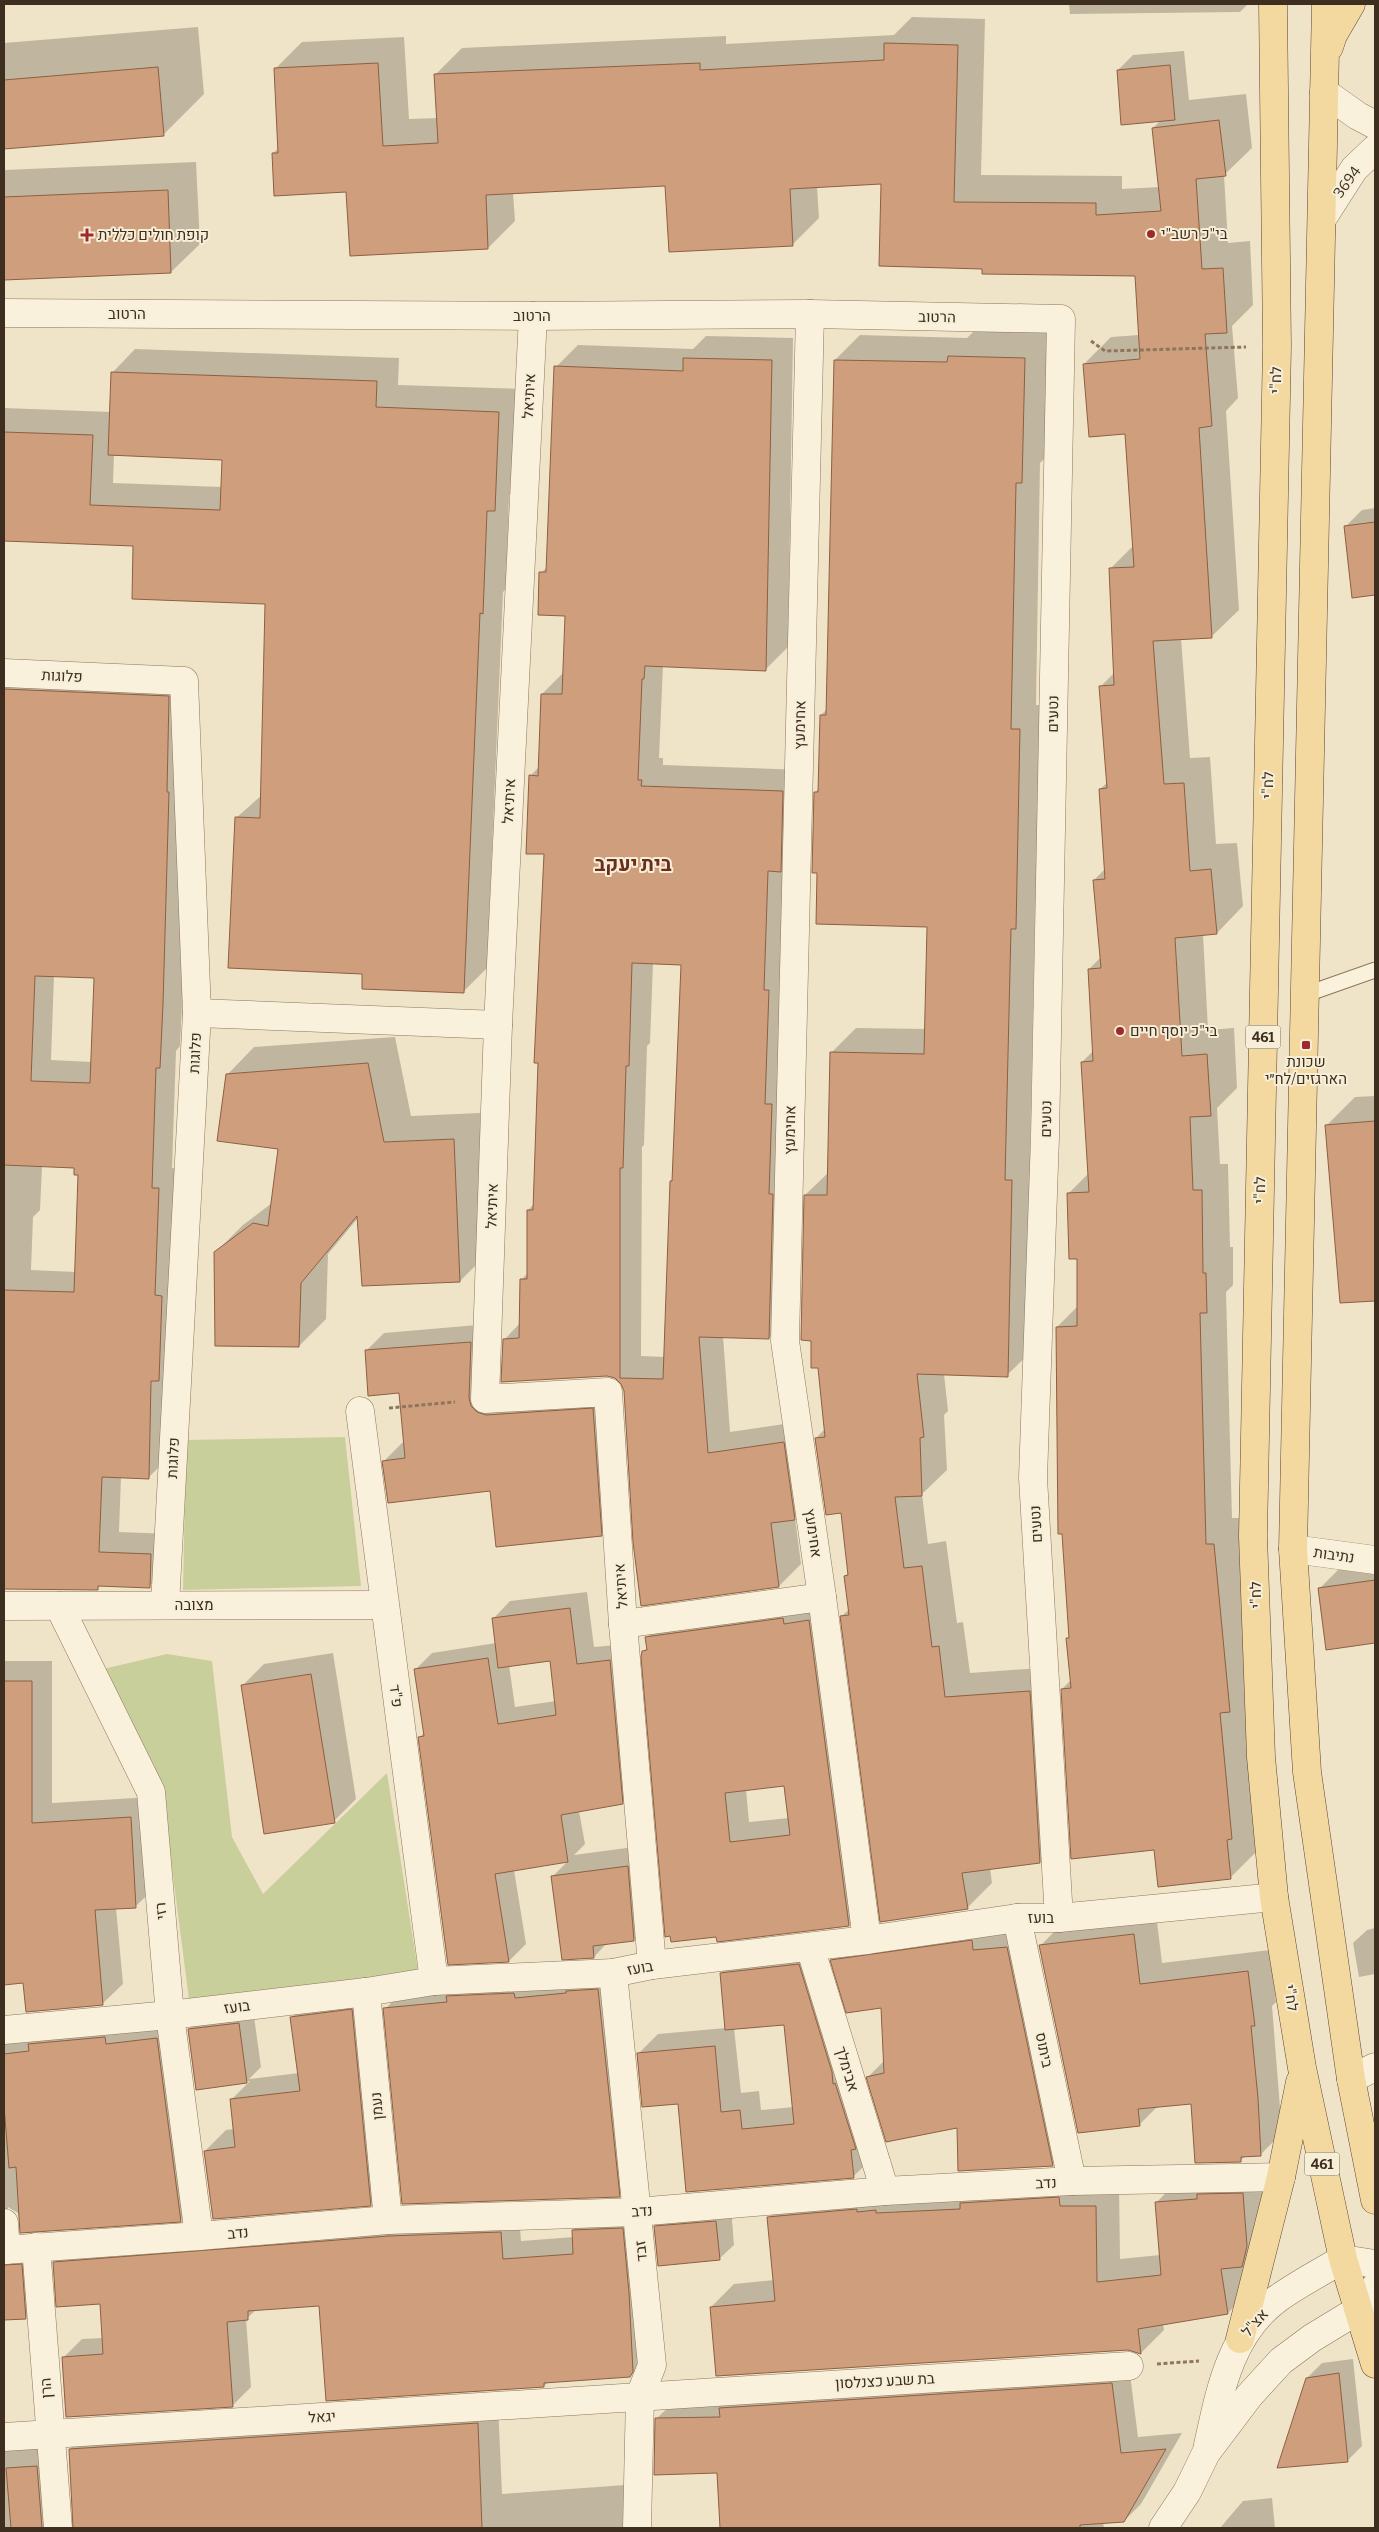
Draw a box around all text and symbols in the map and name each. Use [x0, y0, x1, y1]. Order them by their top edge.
street label: 3694 [1329, 162, 1365, 201]
place label: בי"כ רשב"י [1161, 225, 1228, 243]
place label: קופת חולים כללית [98, 226, 209, 244]
marker: קופת חולים כללית [80, 228, 94, 242]
marker: בי"כ רשב"י [1145, 228, 1157, 240]
street label: הרטוב [108, 305, 146, 323]
street label: הרטוב [513, 307, 551, 325]
street label: הרטוב [918, 308, 956, 326]
street label: לח"י [1267, 366, 1285, 394]
street label: איתיאל [519, 373, 539, 419]
street label: פלוגות [41, 666, 83, 686]
street label: נטעים [1044, 695, 1062, 733]
street label: אחימעץ [791, 700, 809, 750]
street label: לח"י [1259, 771, 1277, 799]
street label: איתיאל [499, 778, 519, 824]
district label: בית יעקב [594, 852, 672, 876]
place label: בי"כ יוסף חיים [1130, 1022, 1217, 1040]
marker: בי"כ יוסף חיים [1114, 1025, 1126, 1037]
road number: 461 [1246, 1026, 1280, 1048]
street label: פלוגות [185, 1032, 205, 1074]
marker: שכונת הארגזים/לח״י [1300, 1039, 1312, 1051]
place label: שכונת הארגזים/לח״י [1265, 1053, 1347, 1088]
street label: נטעים [1037, 1100, 1055, 1138]
street label: אחימעץ [781, 1105, 799, 1155]
street label: לח"י [1251, 1176, 1269, 1204]
street label: איתיאל [482, 1183, 502, 1229]
street label: פלוגות [163, 1437, 183, 1479]
street label: נטעים [1026, 1505, 1046, 1543]
street label: אחימעץ [801, 1507, 825, 1559]
street label: נתיבות [1312, 1543, 1356, 1567]
street label: איתיאל [610, 1563, 632, 1609]
street label: לח"י [1247, 1581, 1265, 1609]
street label: מצובה [175, 1596, 213, 1614]
street label: פ"ד [385, 1683, 407, 1709]
street label: רזי [151, 1902, 171, 1920]
street label: בועז [1028, 1909, 1054, 1927]
street label: בועז [625, 1957, 655, 1979]
street label: לח"י [1280, 1983, 1302, 2013]
street label: בועז [223, 1996, 251, 2018]
street label: ביתוס [1031, 2031, 1057, 2069]
street label: אבימלך [832, 2044, 862, 2094]
street label: נעמן [367, 2091, 387, 2121]
road number: 461 [1304, 2152, 1340, 2176]
street label: נדב [1035, 2173, 1057, 2193]
street label: נדב [631, 2201, 653, 2221]
street label: נדב [227, 2223, 249, 2243]
street label: זבד [631, 2240, 651, 2262]
street label: אצ"ל [1238, 2305, 1272, 2341]
street label: בת שבע כצנלסון [835, 2369, 935, 2393]
street label: הרן [36, 2377, 56, 2399]
street label: יגאל [308, 2407, 336, 2427]

